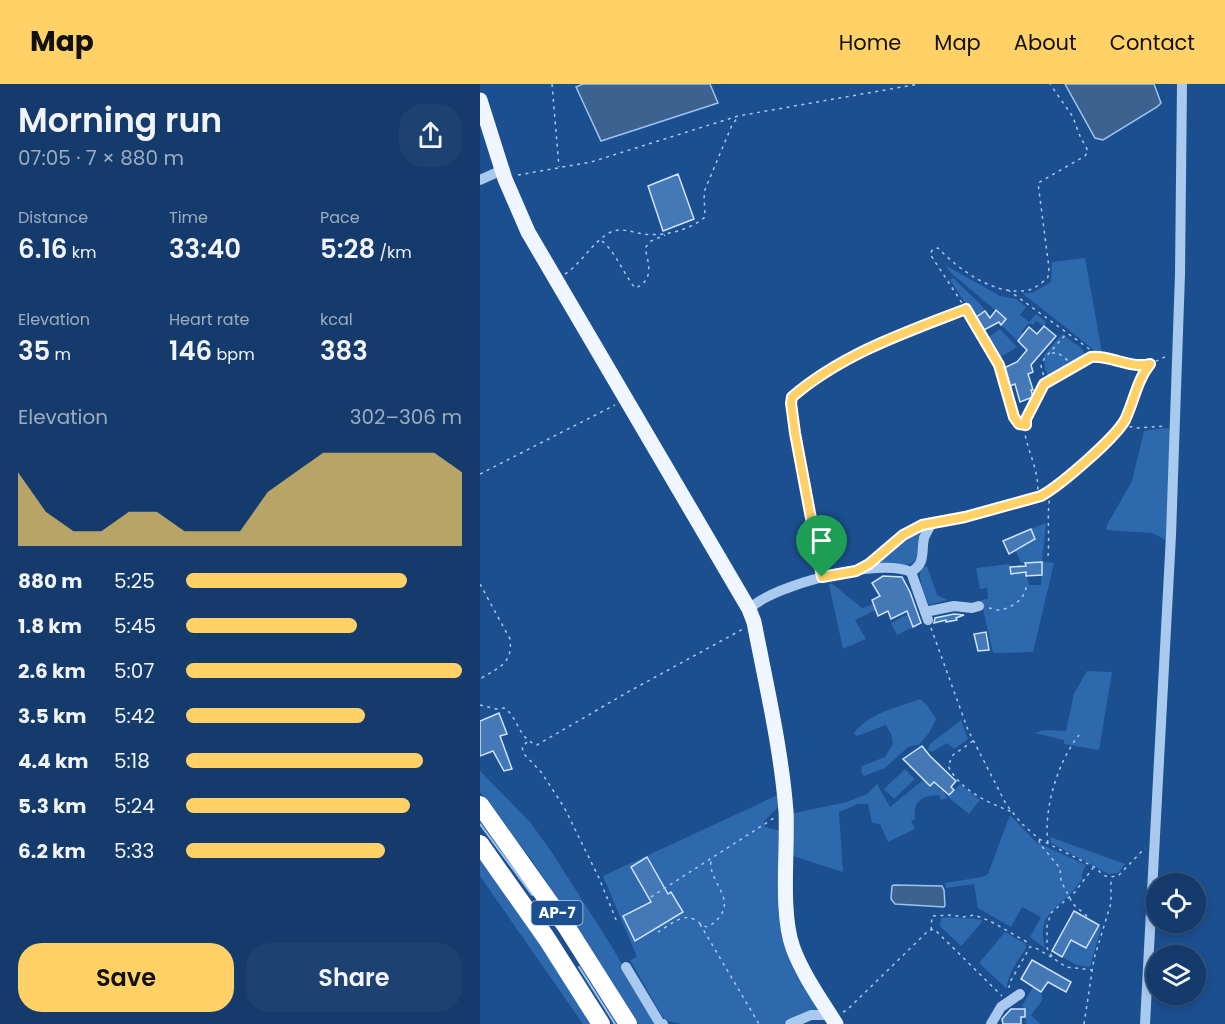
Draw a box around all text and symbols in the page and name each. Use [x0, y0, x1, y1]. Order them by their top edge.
text: Map [30, 22, 94, 61]
text: Home [839, 28, 901, 57]
text: Map [934, 28, 981, 57]
text: About [1014, 28, 1077, 57]
text: Contact [1110, 28, 1195, 57]
text: Morning run [18, 97, 222, 144]
button: share [399, 104, 462, 167]
text: 07:05 · 7 × 880 m [18, 144, 184, 172]
text: Distance [18, 206, 88, 229]
text: Time [169, 206, 208, 229]
text: Pace [320, 206, 360, 229]
text: 6.16 [18, 231, 67, 267]
text: 33:40 [169, 231, 241, 267]
text: 5:28 [320, 231, 375, 267]
text: km [67, 241, 96, 264]
text: /km [375, 241, 412, 264]
text: Elevation [18, 308, 90, 331]
text: Heart rate [169, 308, 249, 331]
text: kcal [320, 308, 353, 331]
text: 35 [18, 333, 50, 369]
text: 146 [169, 333, 212, 369]
text: 383 [320, 333, 368, 369]
text: m [50, 343, 71, 366]
text: bpm [212, 343, 255, 366]
text: Elevation [18, 403, 108, 431]
text: 302–306 m [350, 403, 462, 431]
pin [796, 515, 847, 577]
icon: arrive [805, 524, 838, 557]
text: 880 m [18, 567, 82, 595]
text: 5:25 [114, 567, 155, 595]
text: 1.8 km [18, 612, 82, 640]
text: 5:45 [114, 612, 156, 640]
text: 2.6 km [18, 657, 86, 685]
text: 5:07 [114, 657, 154, 685]
text: 3.5 km [18, 702, 87, 730]
text: 5:42 [114, 702, 155, 730]
text: 4.4 km [18, 747, 89, 775]
text: 5:18 [114, 747, 150, 775]
text: 5.3 km [18, 792, 87, 820]
text: 5:24 [114, 792, 155, 820]
text: 6.2 km [18, 837, 86, 865]
text: 5:33 [114, 837, 154, 865]
map controls [1146, 873, 1206, 1005]
button: locate [1146, 873, 1206, 933]
road number: AP-7 [532, 901, 583, 925]
button: Save [18, 943, 234, 1012]
button: Share [246, 943, 462, 1012]
button: layers [1146, 945, 1206, 1005]

